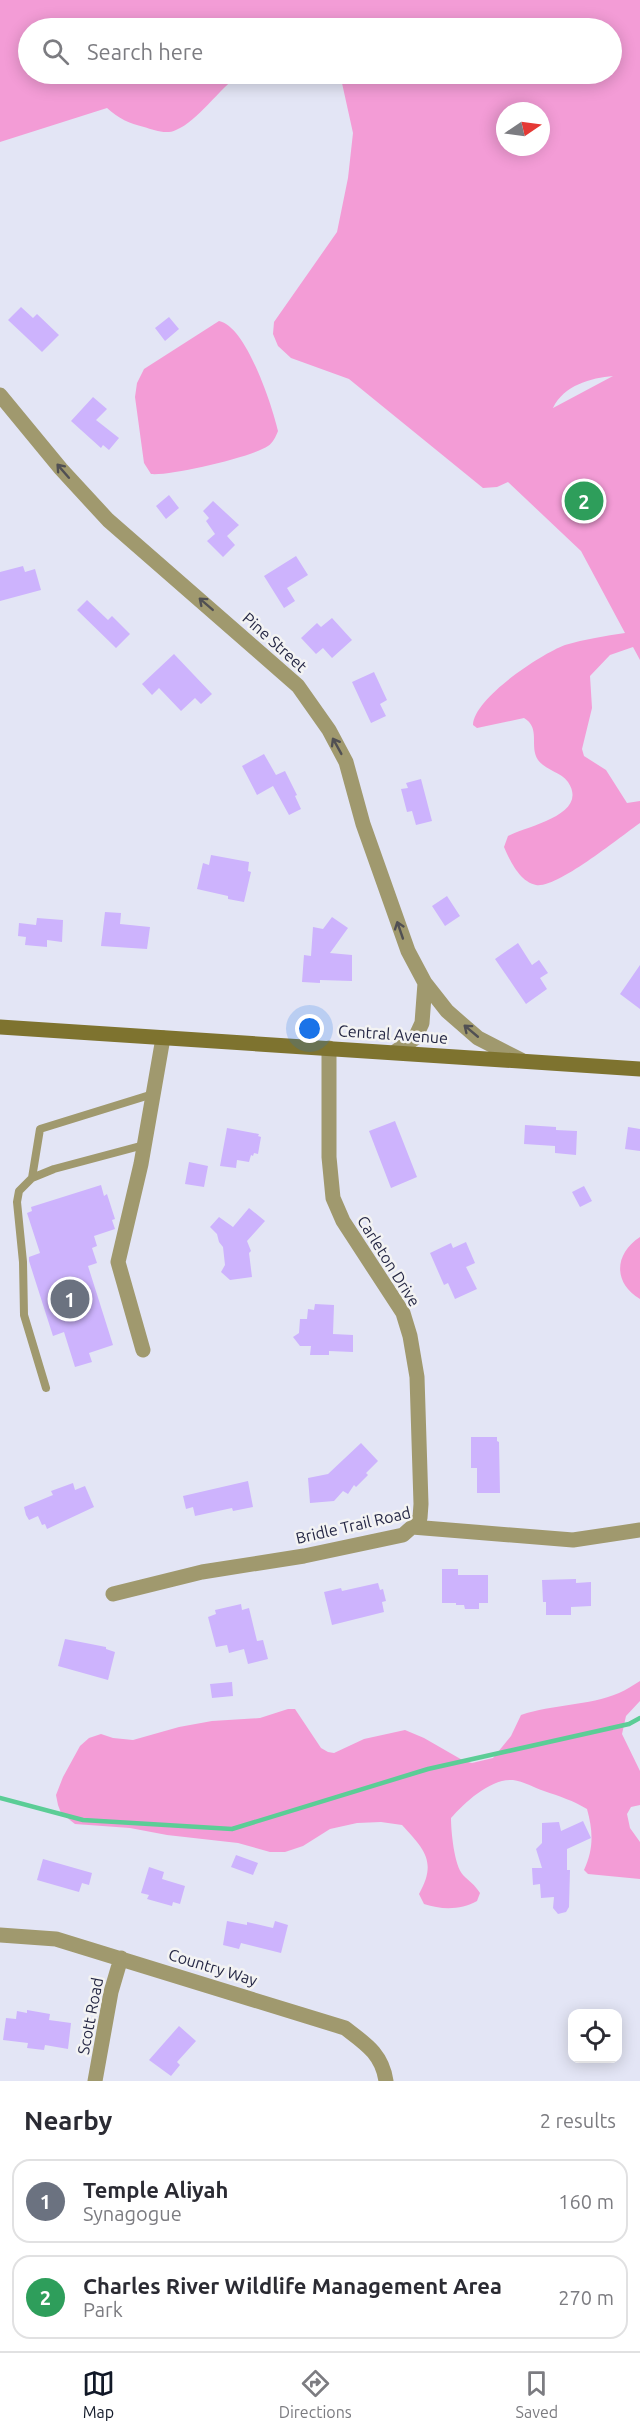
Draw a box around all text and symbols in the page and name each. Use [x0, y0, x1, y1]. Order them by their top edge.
search box [18, 18, 622, 84]
icon: search [39, 35, 72, 68]
text: Search here [87, 39, 203, 64]
north arrow [496, 102, 550, 156]
one-way arrow [56, 464, 70, 479]
pin: 2 [564, 478, 604, 524]
one-way arrow [199, 597, 214, 611]
street label: Pine Street [239, 609, 311, 676]
one-way arrow [331, 737, 342, 755]
one-way arrow [394, 921, 405, 940]
your location [295, 1014, 324, 1043]
street label: Central Avenue [337, 1021, 449, 1047]
one-way arrow [463, 1025, 479, 1038]
street label: Carleton Drive [354, 1212, 424, 1310]
pin: 1 [50, 1276, 90, 1322]
street label: Bridle Trail Road [294, 1503, 412, 1547]
street label: Country Way [166, 1945, 260, 1989]
street label: Scott Road [74, 1976, 106, 2056]
map controls [568, 2009, 622, 2063]
button: locate [568, 2009, 622, 2063]
text: Nearby [24, 2106, 112, 2135]
text: 2 results [540, 2109, 616, 2132]
text: Temple Aliyah [83, 2177, 228, 2202]
text: 1 [40, 2190, 51, 2213]
text: 160 m [558, 2190, 614, 2213]
text: Synagogue [83, 2202, 182, 2225]
text: Charles River Wildlife Management Area [83, 2273, 502, 2298]
text: 2 [40, 2286, 51, 2309]
text: 270 m [558, 2286, 614, 2309]
text: Park [83, 2298, 123, 2321]
tab: Map [82, 2367, 115, 2421]
tab: Directions [279, 2367, 352, 2421]
tab: Saved [516, 2367, 558, 2421]

